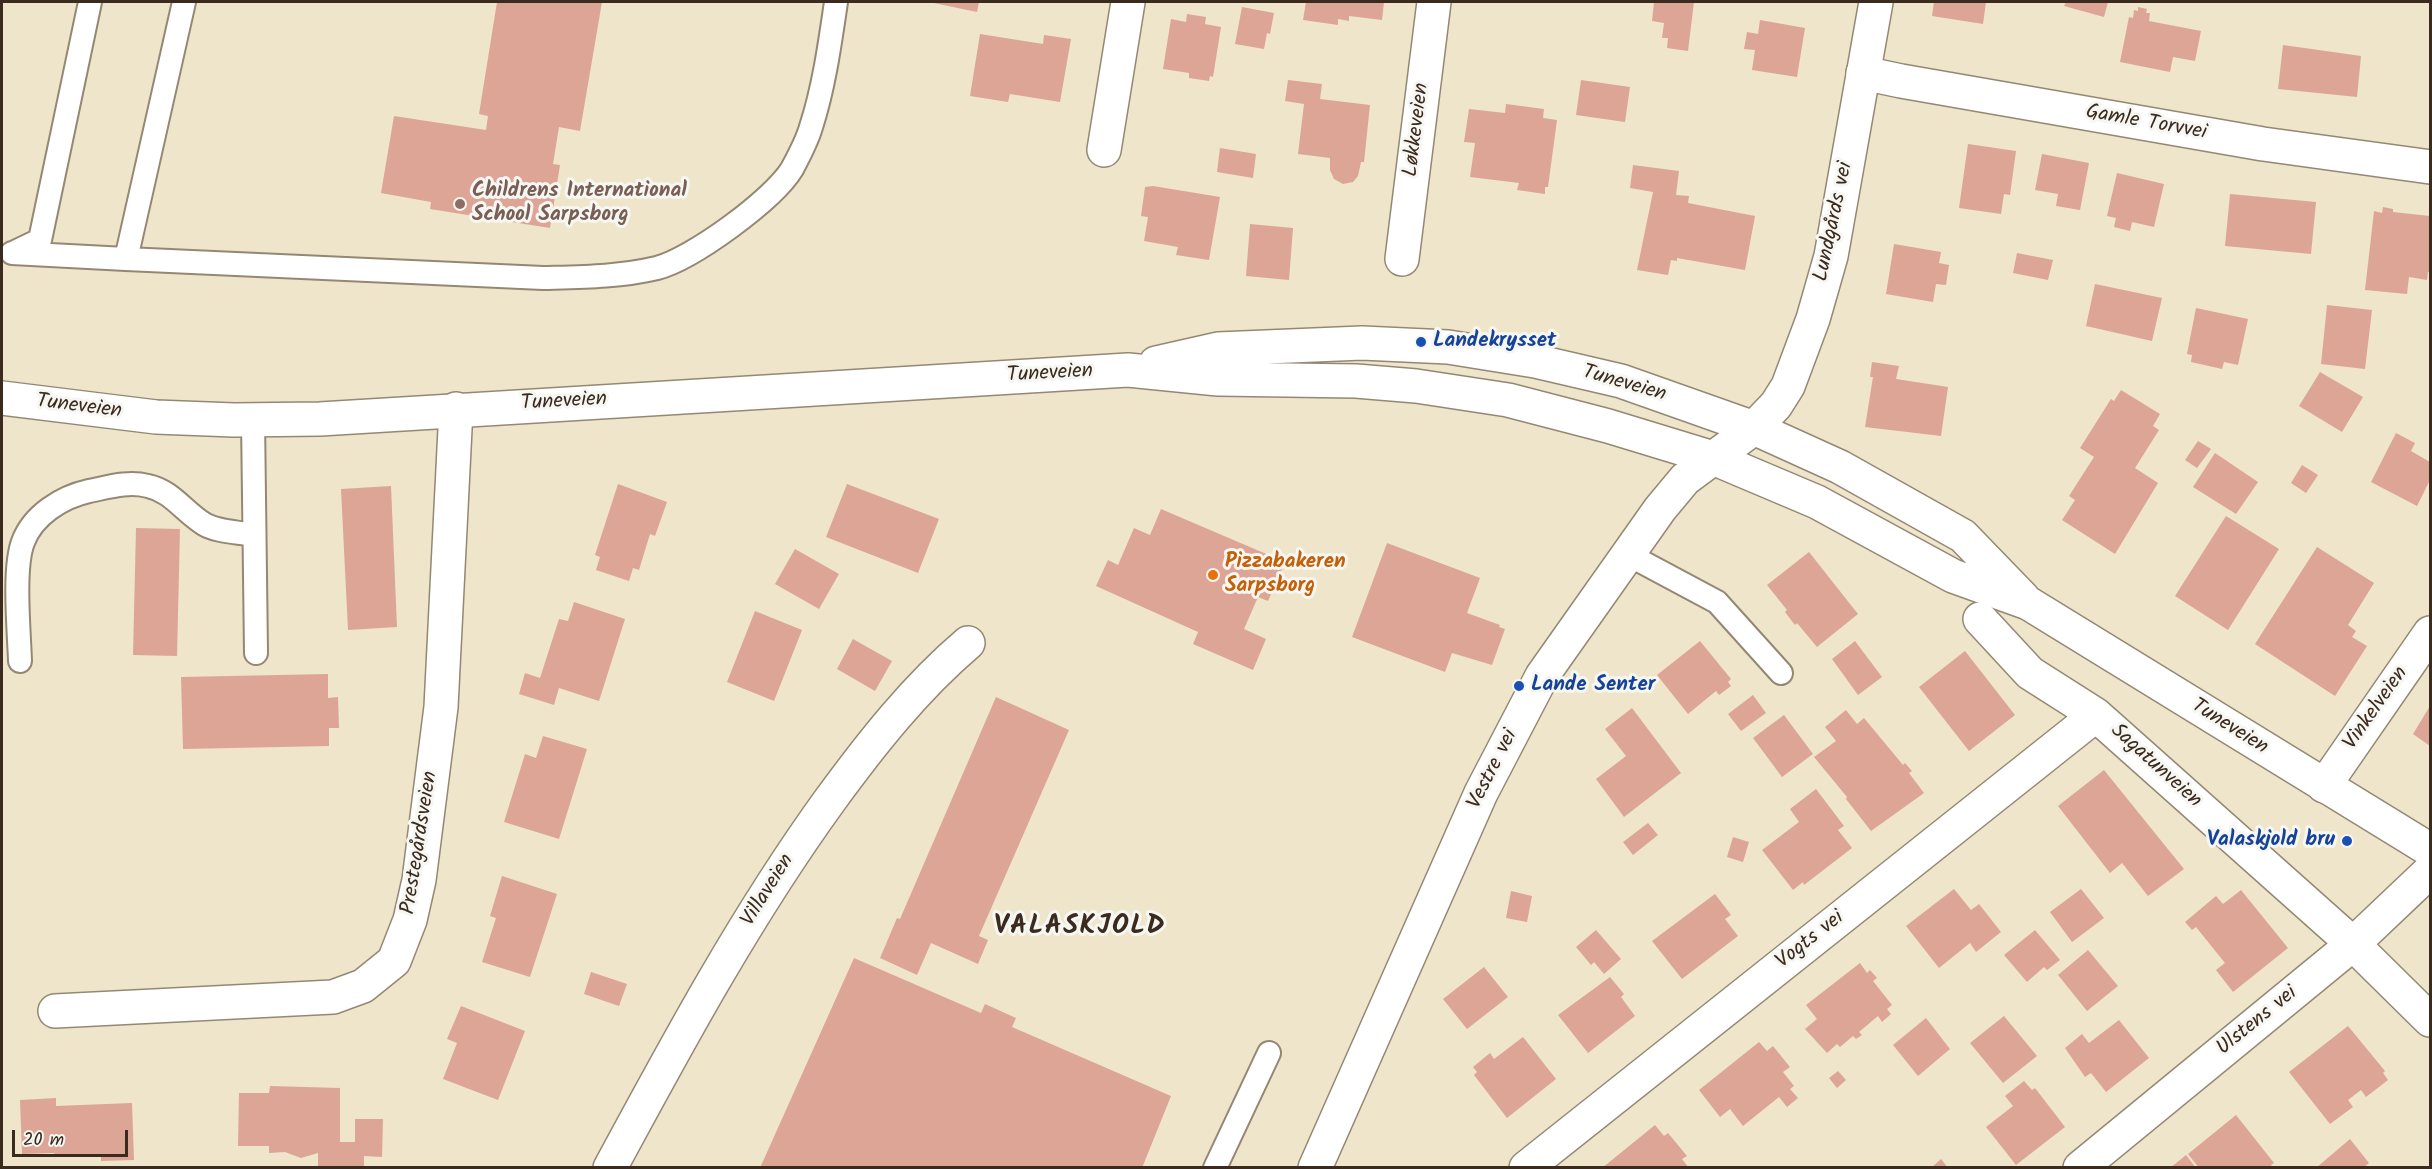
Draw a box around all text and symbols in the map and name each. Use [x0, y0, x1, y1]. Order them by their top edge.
street label: Løkkeveien [1400, 82, 1436, 178]
street label: Gamle Torvvei [2084, 101, 2208, 147]
street label: Lundgårds vei [1810, 160, 1860, 284]
place label: Childrens International School Sarpsborg [472, 179, 687, 229]
marker: Childrens International School Sarpsborg [453, 197, 467, 211]
place label: Landekrysset [1433, 329, 1557, 355]
marker: Landekrysset [1414, 335, 1428, 349]
street label: Tuneveien [1006, 360, 1094, 390]
street label: Tuneveien [1579, 361, 1669, 409]
street label: Tuneveien [520, 388, 608, 418]
street label: Tuneveien [35, 390, 123, 426]
place label: Pizzabakeren Sarpsborg [1225, 550, 1346, 600]
marker: Pizzabakeren Sarpsborg [1206, 568, 1220, 582]
street label: Vinkelveien [2339, 663, 2415, 755]
place label: Lande Senter [1531, 673, 1655, 699]
marker: Lande Senter [1512, 679, 1526, 693]
street label: Tuneveien [2186, 695, 2272, 761]
street label: Sagatunveien [2104, 719, 2206, 815]
street label: Vestre vei [1463, 726, 1525, 814]
street label: Prestegårdsveien [397, 770, 445, 916]
place label: Valaskjold bru [2207, 828, 2335, 854]
marker: Valaskjold bru [2340, 834, 2354, 848]
street label: Villaveien [737, 850, 801, 932]
street label: Vogts vei [1772, 907, 1850, 975]
district label: VALASKJOLD [994, 912, 1166, 944]
street label: Ulstens vei [2213, 982, 2303, 1062]
scale bar [15, 1118, 130, 1156]
text: 20 m [23, 1126, 64, 1155]

